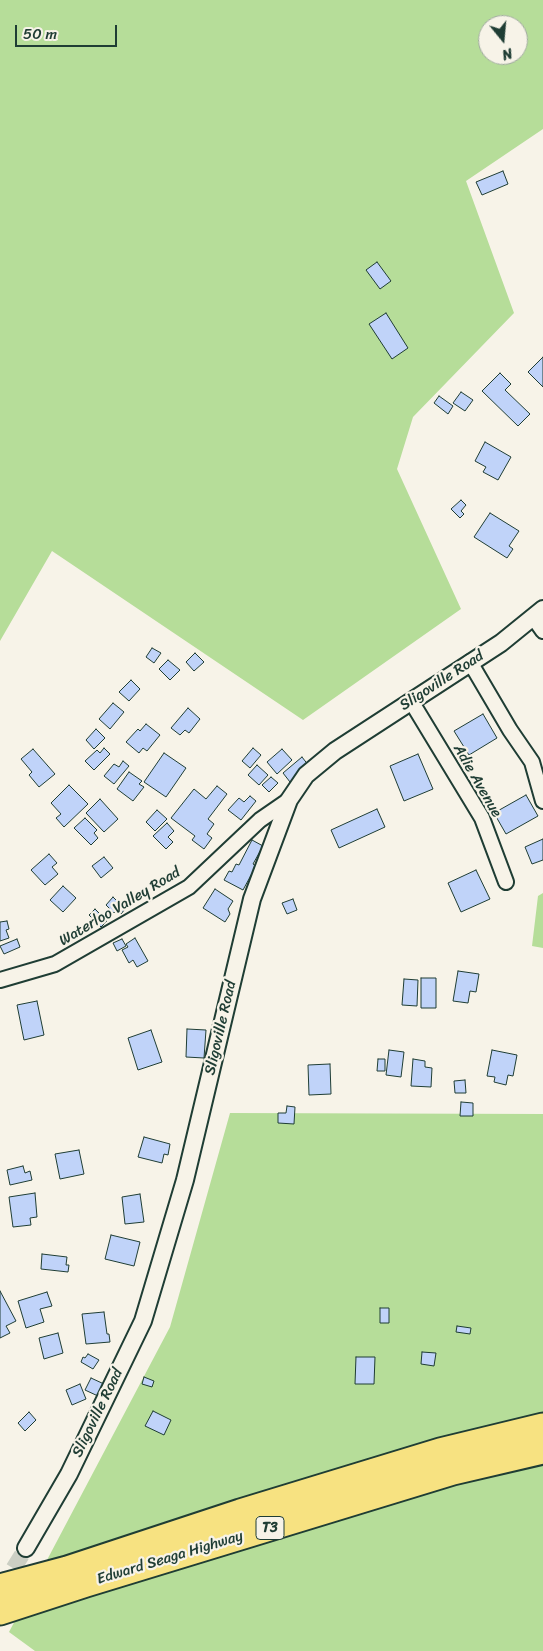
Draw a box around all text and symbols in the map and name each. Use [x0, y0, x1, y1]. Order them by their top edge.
scale bar [18, 15, 120, 47]
north arrow [478, 15, 528, 65]
text: 50 m [23, 21, 57, 47]
text: N [499, 40, 516, 67]
street label: Sligoville Road [397, 647, 487, 715]
street label: Adie Avenue [449, 741, 505, 821]
street label: Waterloo Valley Road [56, 864, 184, 950]
street label: Sligoville Road [201, 979, 241, 1077]
street label: Sligoville Road [69, 1366, 127, 1460]
road number: T3 [256, 1516, 284, 1540]
street label: Edward Seaga Highway [95, 1527, 245, 1589]

